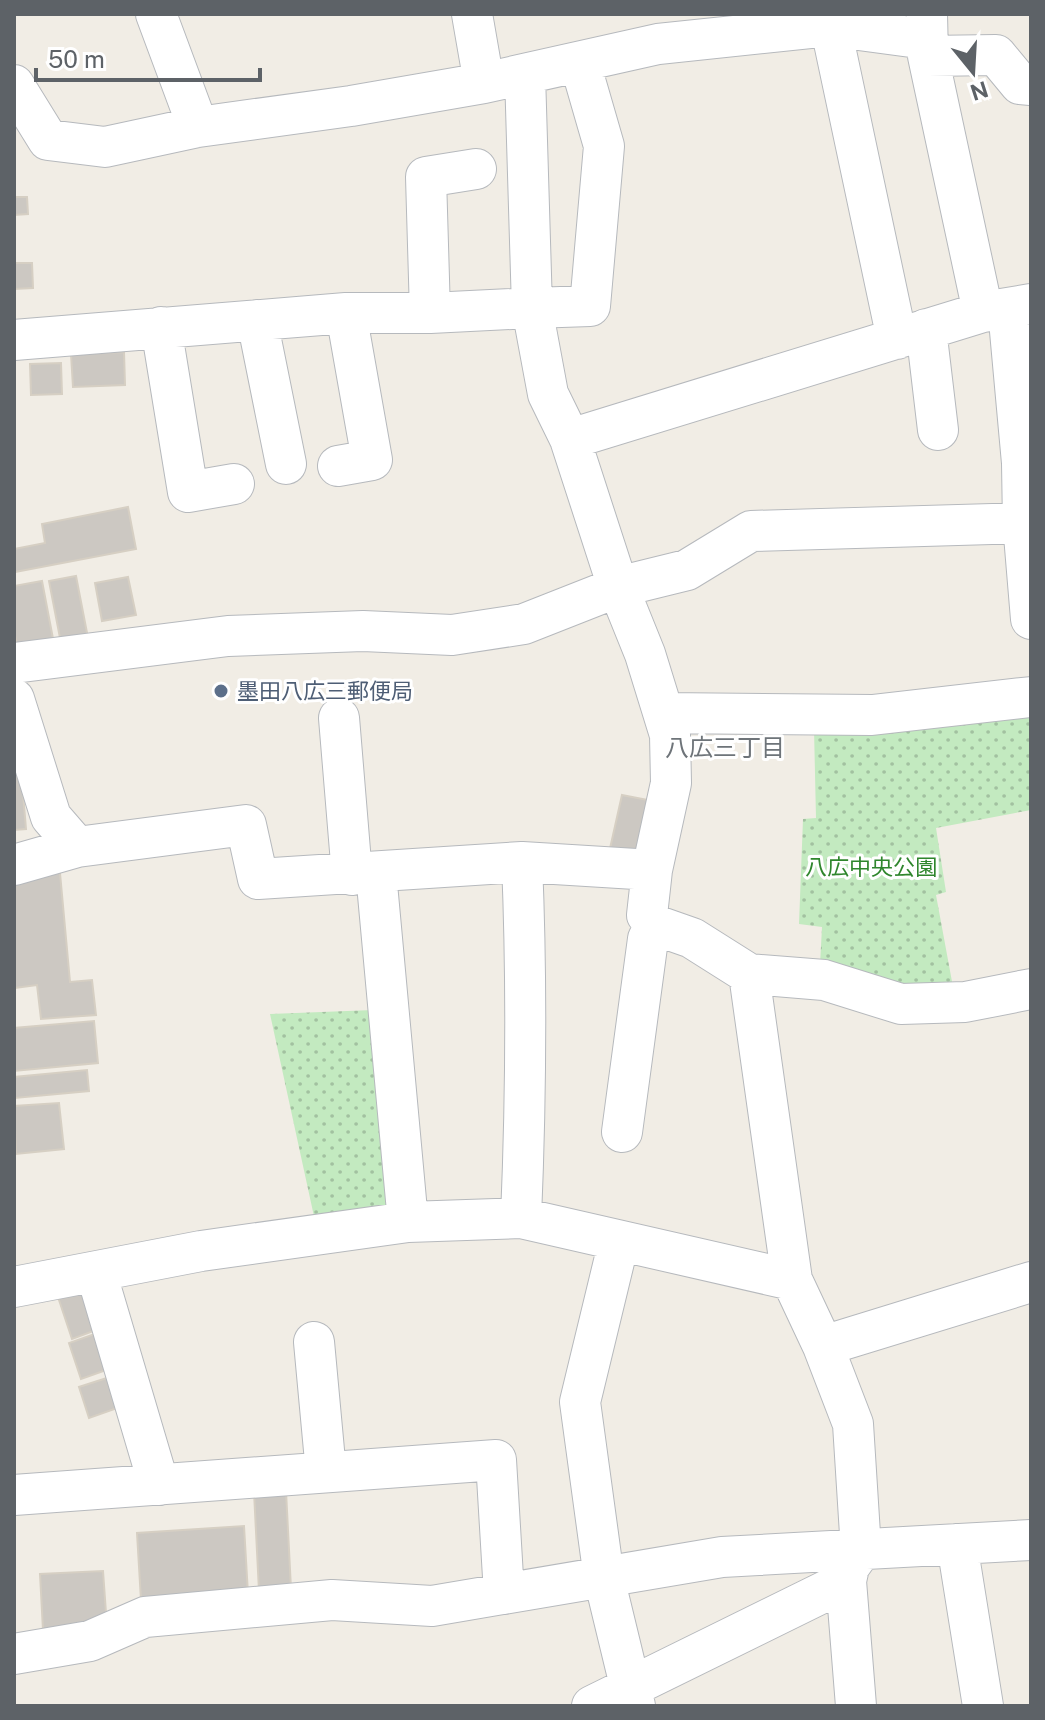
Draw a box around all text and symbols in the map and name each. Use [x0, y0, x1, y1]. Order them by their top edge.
scale bar [36, 32, 260, 82]
north arrow [933, 32, 1013, 112]
text: 50 m [48, 45, 105, 73]
text: N [967, 76, 991, 106]
place label: 墨田八広三郵便局 [237, 678, 413, 704]
marker: 墨田八広三郵便局 [212, 682, 230, 700]
district label: 八広三丁目 [665, 733, 785, 761]
park label: 八広中央公園 [805, 854, 937, 880]

